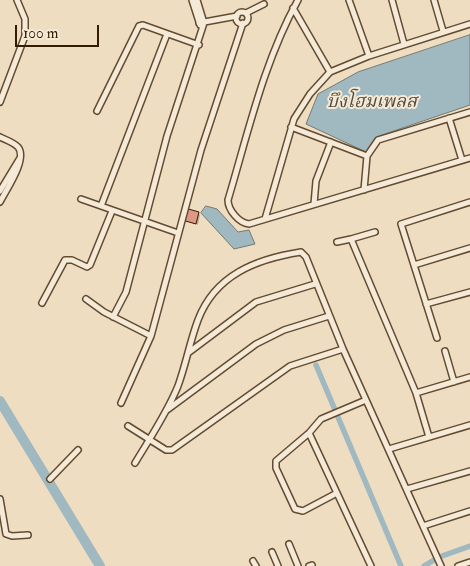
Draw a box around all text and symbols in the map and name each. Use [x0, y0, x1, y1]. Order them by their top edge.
scale bar [18, 15, 101, 47]
text: 100 m [23, 24, 58, 43]
water label: บึงโฮมเพลส [327, 92, 417, 114]

